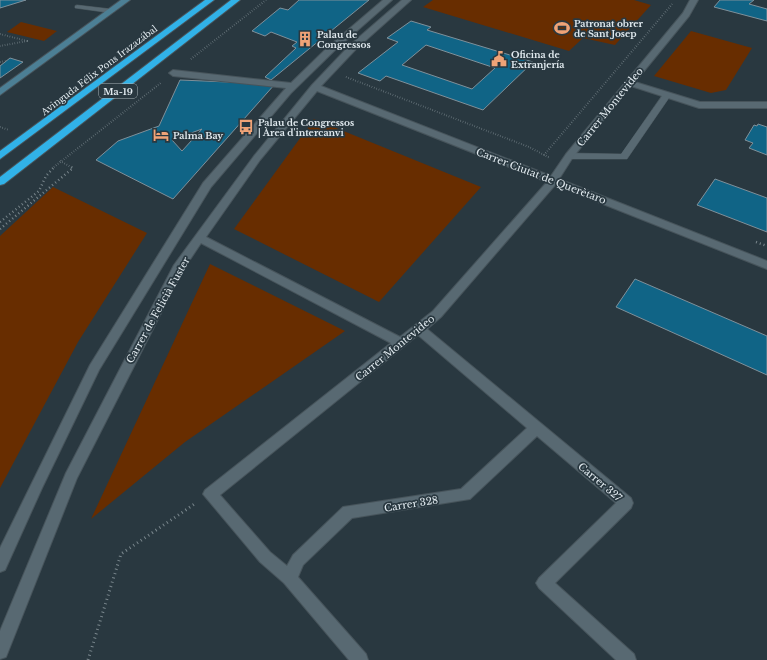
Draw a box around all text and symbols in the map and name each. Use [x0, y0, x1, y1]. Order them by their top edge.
place label: Patronat obrer de Sant Josep [574, 18, 644, 39]
sports icon: Patronat obrer de Sant Josep [553, 19, 571, 37]
street label: Avinguda Félix Pons Irazazábal [38, 23, 159, 118]
place label: Palau de Congressos [317, 29, 371, 50]
building icon: Palau de Congressos [296, 30, 314, 48]
place label: Oficina de Extranjería [511, 49, 565, 70]
public building icon: Oficina de Extranjería [490, 50, 508, 68]
street label: Carrer Montevideo [574, 64, 646, 149]
road number: Ma-19 [99, 84, 137, 98]
place label: Palau de Congressos | Àrea d'intercanvi [258, 117, 354, 138]
bus stop icon: Palau de Congressos | Àrea d'intercanvi [237, 118, 255, 136]
hotel icon: Palma Bay [152, 126, 170, 144]
place label: Palma Bay [173, 130, 223, 141]
street label: Carrer Ciutat de Querètaro [474, 145, 608, 207]
street label: Carrer de Felicià Fuster [123, 254, 193, 365]
street label: Carrer Montevideo [353, 312, 438, 384]
street label: Carrer 327 [575, 460, 625, 505]
street label: Carrer 328 [383, 493, 439, 515]

